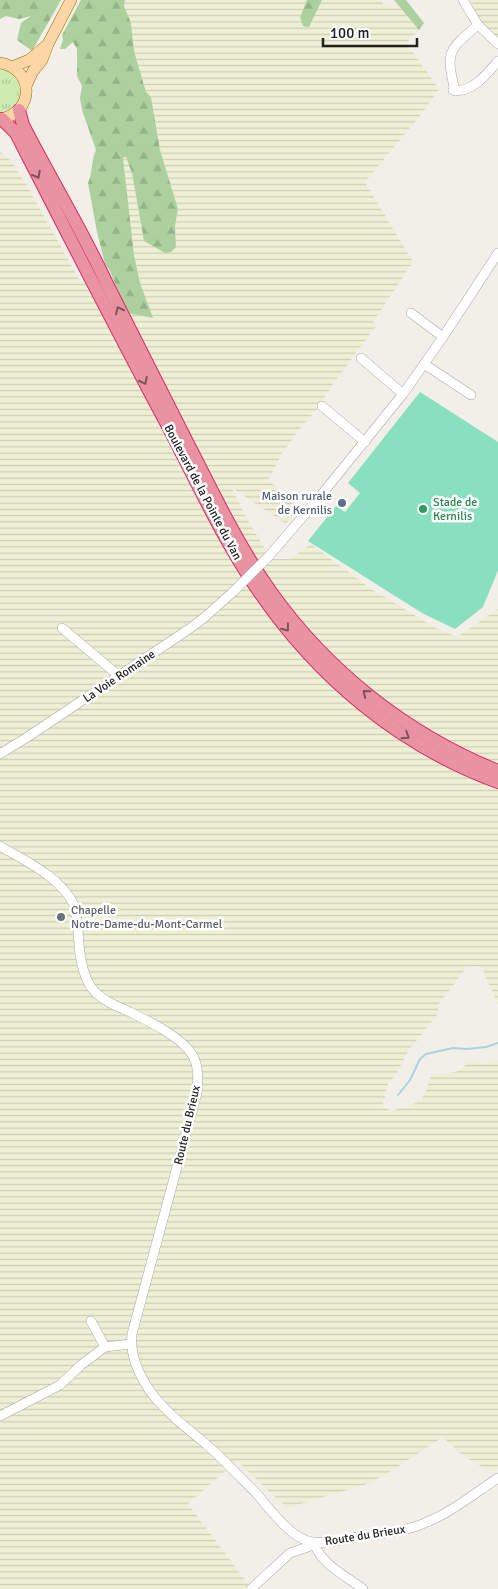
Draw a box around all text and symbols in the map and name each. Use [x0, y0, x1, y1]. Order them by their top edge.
scale bar [323, 15, 417, 47]
text: 100 m [330, 24, 370, 42]
one-way arrow [31, 169, 41, 178]
one-way arrow [115, 306, 126, 315]
one-way arrow [138, 376, 148, 385]
street label: Boulevard de la Pointe du Van [160, 422, 245, 563]
place label: Maison rurale de Kernilis [261, 489, 332, 518]
place label: Stade de Kernilis [433, 495, 477, 524]
marker: Maison rurale de Kernilis [336, 497, 348, 509]
marker: Stade de Kernilis [417, 503, 429, 515]
one-way arrow [280, 622, 288, 631]
street label: La Voie Romaine [80, 647, 158, 706]
one-way arrow [363, 691, 372, 699]
one-way arrow [400, 730, 410, 739]
place label: Chapelle Notre-Dame-du-Mont-Carmel [71, 903, 223, 932]
marker: Chapelle Notre-Dame-du-Mont-Carmel [55, 911, 67, 923]
street label: Route du Brieux [171, 1083, 204, 1166]
street label: Route du Brieux [324, 1522, 407, 1549]

